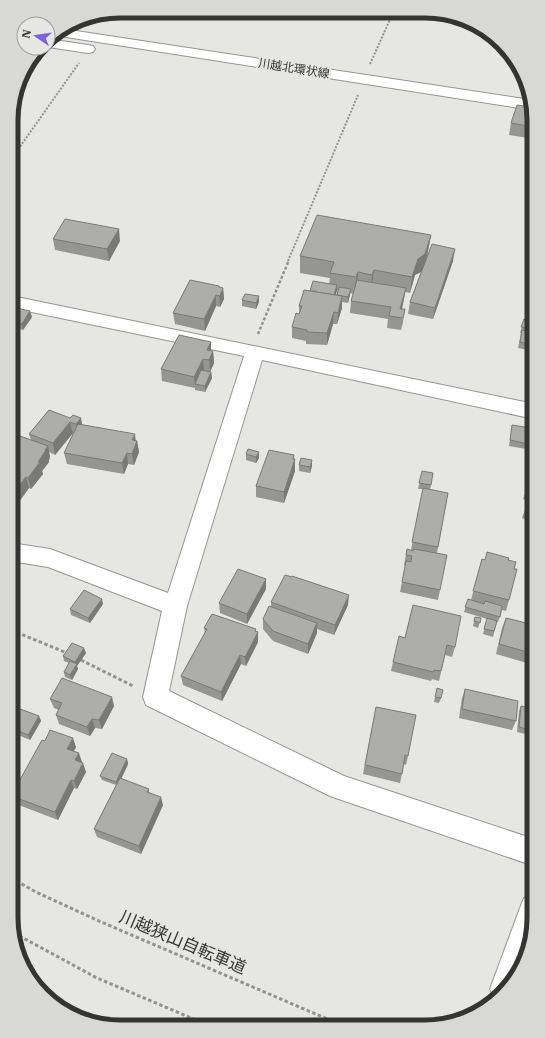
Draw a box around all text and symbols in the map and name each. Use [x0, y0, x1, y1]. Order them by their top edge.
north arrow [16, 16, 56, 56]
text: N [18, 28, 34, 40]
street label: 川越北環状線 [257, 55, 331, 81]
street label: 川越狭山自転車道 [116, 905, 250, 979]

